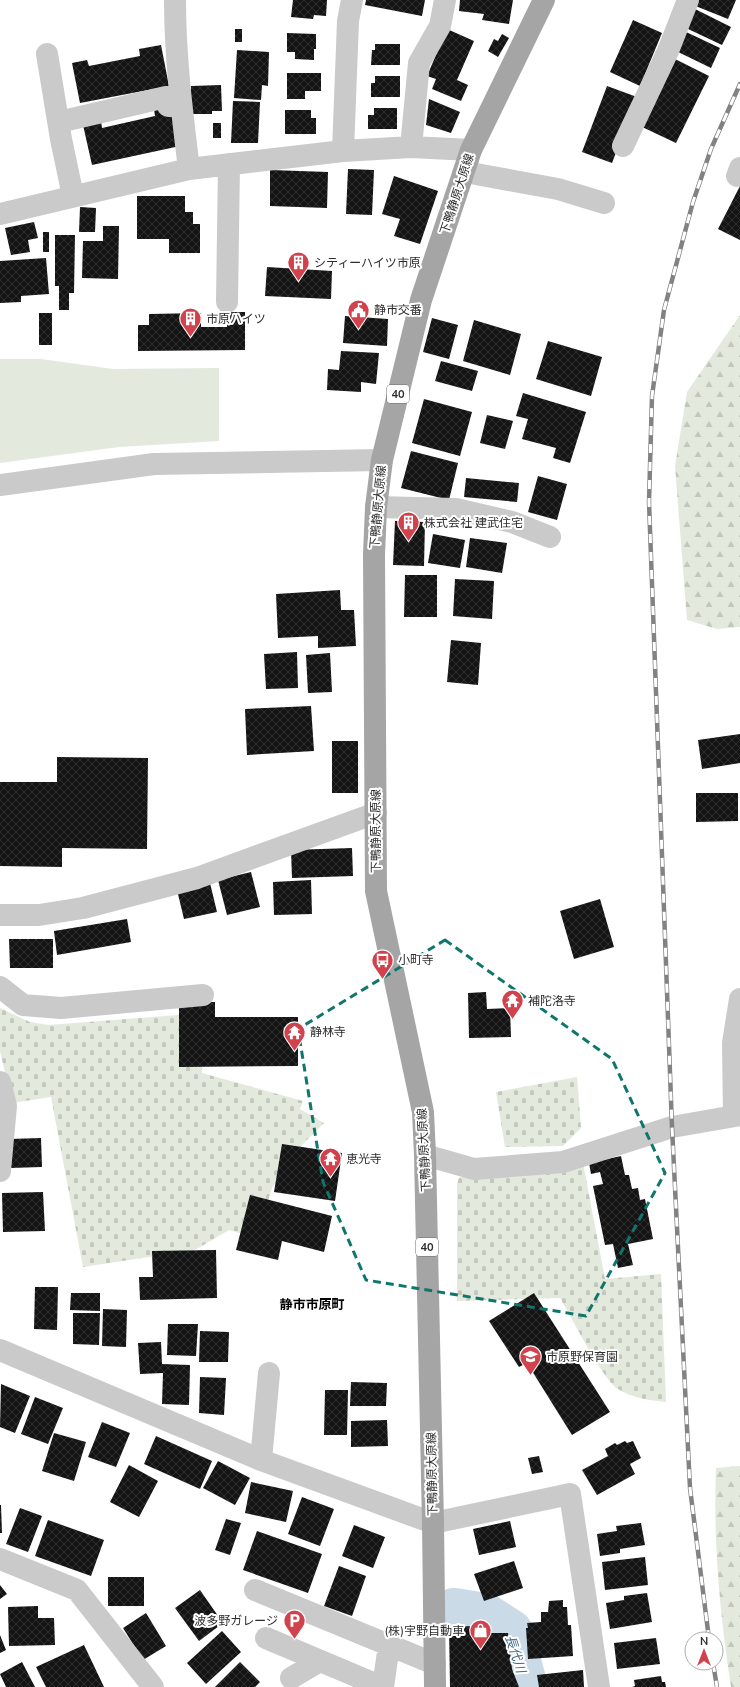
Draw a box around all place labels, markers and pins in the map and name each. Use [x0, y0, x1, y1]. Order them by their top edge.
building icon: シティーハイツ市原 [286, 250, 312, 283]
place label: シティーハイツ市原 [314, 255, 421, 271]
public building icon: 静市交番 [346, 297, 372, 330]
place label: 静市交番 [374, 302, 422, 318]
building icon: 市原ハイツ [178, 306, 204, 339]
place label: 市原ハイツ [206, 311, 266, 327]
building icon: 株式会社 建武住宅 [396, 510, 422, 543]
place label: 株式会社 建武住宅 [424, 515, 523, 531]
bus stop icon: 小町寺 [370, 947, 396, 980]
place label: 小町寺 [398, 952, 434, 968]
temple icon: 補陀洛寺 [500, 988, 526, 1021]
place label: 補陀洛寺 [528, 993, 576, 1009]
temple icon: 静林寺 [281, 1019, 307, 1052]
place label: 静林寺 [310, 1024, 346, 1040]
temple icon: 恵光寺 [318, 1146, 344, 1179]
place label: 恵光寺 [346, 1151, 382, 1167]
school or university icon: 市原野保育園 [518, 1344, 544, 1377]
place label: 市原野保育園 [546, 1349, 618, 1365]
parking icon: 波多野ガレージ [281, 1608, 307, 1641]
place label: 波多野ガレージ [194, 1613, 278, 1629]
shop icon: (株)宇野自動車 [467, 1618, 493, 1651]
place label: (株)宇野自動車 [384, 1623, 464, 1639]

